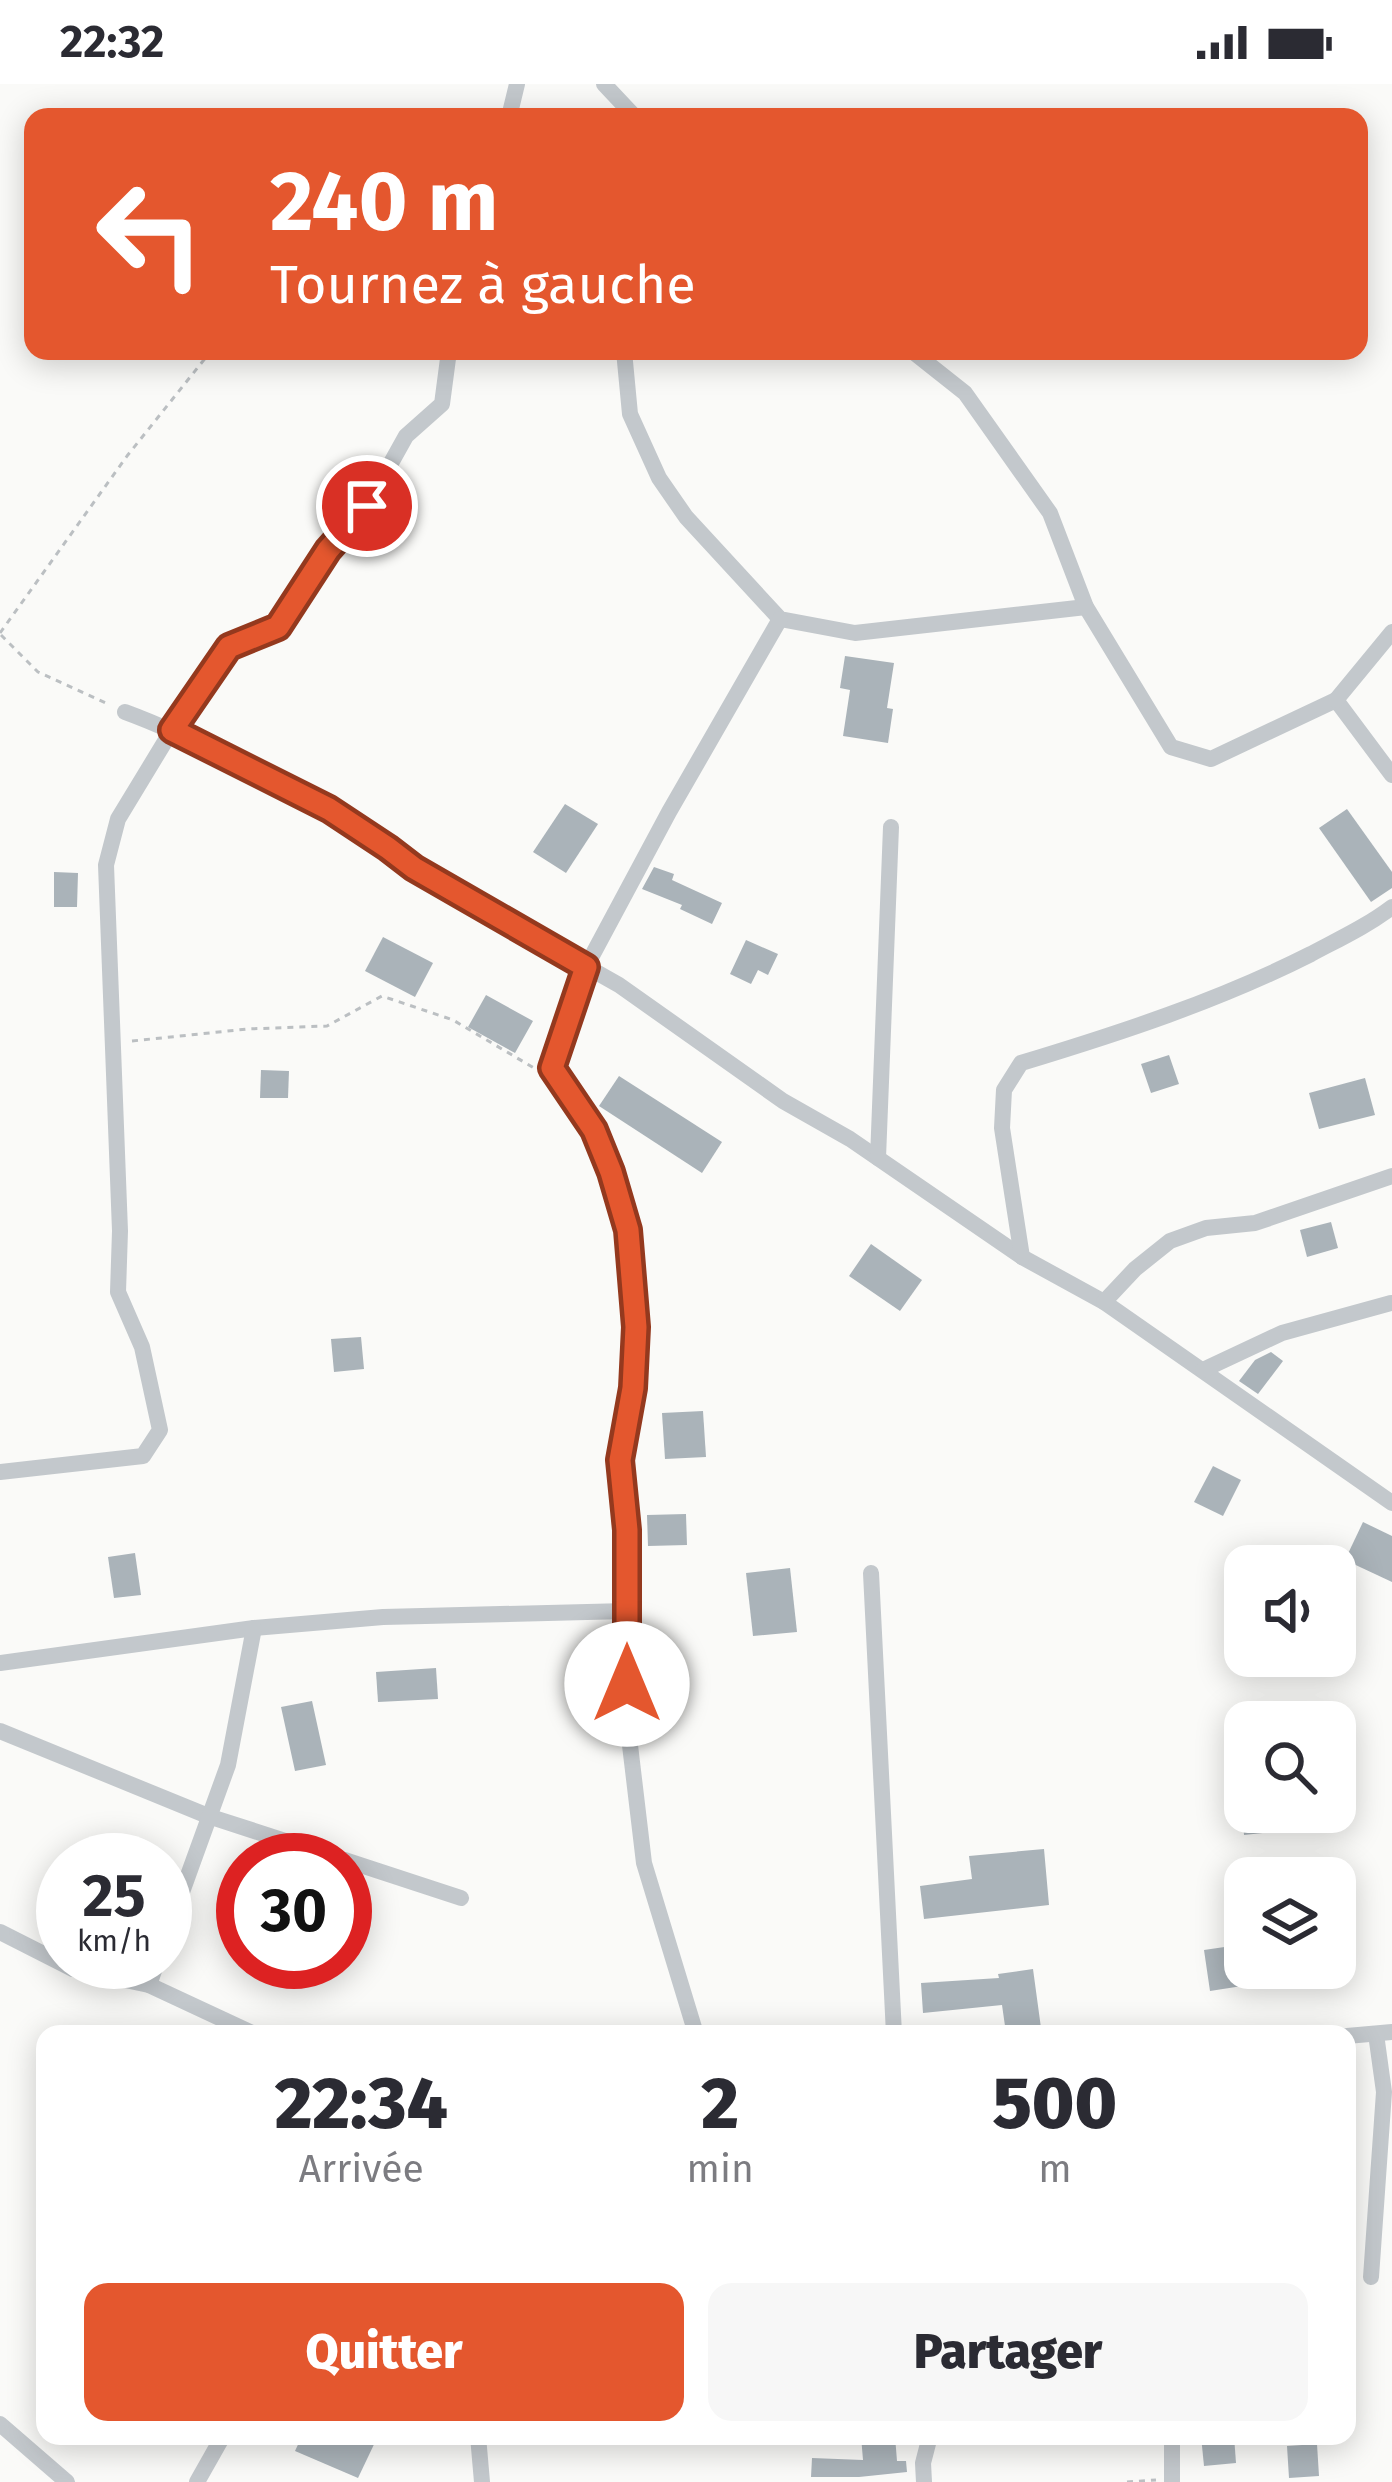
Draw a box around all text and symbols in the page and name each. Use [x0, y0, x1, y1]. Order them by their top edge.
text: 22:32 [60, 15, 164, 69]
text: 240 m [270, 151, 498, 252]
icon: left [72, 156, 228, 312]
text: Tournez à gauche [270, 253, 696, 317]
pin [316, 455, 418, 557]
icon: arrive [334, 473, 400, 539]
map controls [1224, 1545, 1356, 1989]
button: sound [1224, 1545, 1356, 1677]
position arrow [564, 1621, 690, 1747]
button: search [1224, 1701, 1356, 1833]
speed limit sign: 30 [216, 1833, 372, 1989]
button: layers [1224, 1857, 1356, 1989]
text: 25 [82, 1860, 146, 1932]
text: km/h [77, 1923, 151, 1959]
text: 22:34 [275, 2061, 448, 2147]
text: 2 [701, 2061, 739, 2147]
text: 500 [992, 2061, 1117, 2147]
text: Arrivée [299, 2146, 424, 2192]
text: min [686, 2146, 754, 2192]
text: m [1038, 2146, 1072, 2192]
button: Quitter [84, 2283, 684, 2421]
button: Partager [708, 2283, 1308, 2421]

